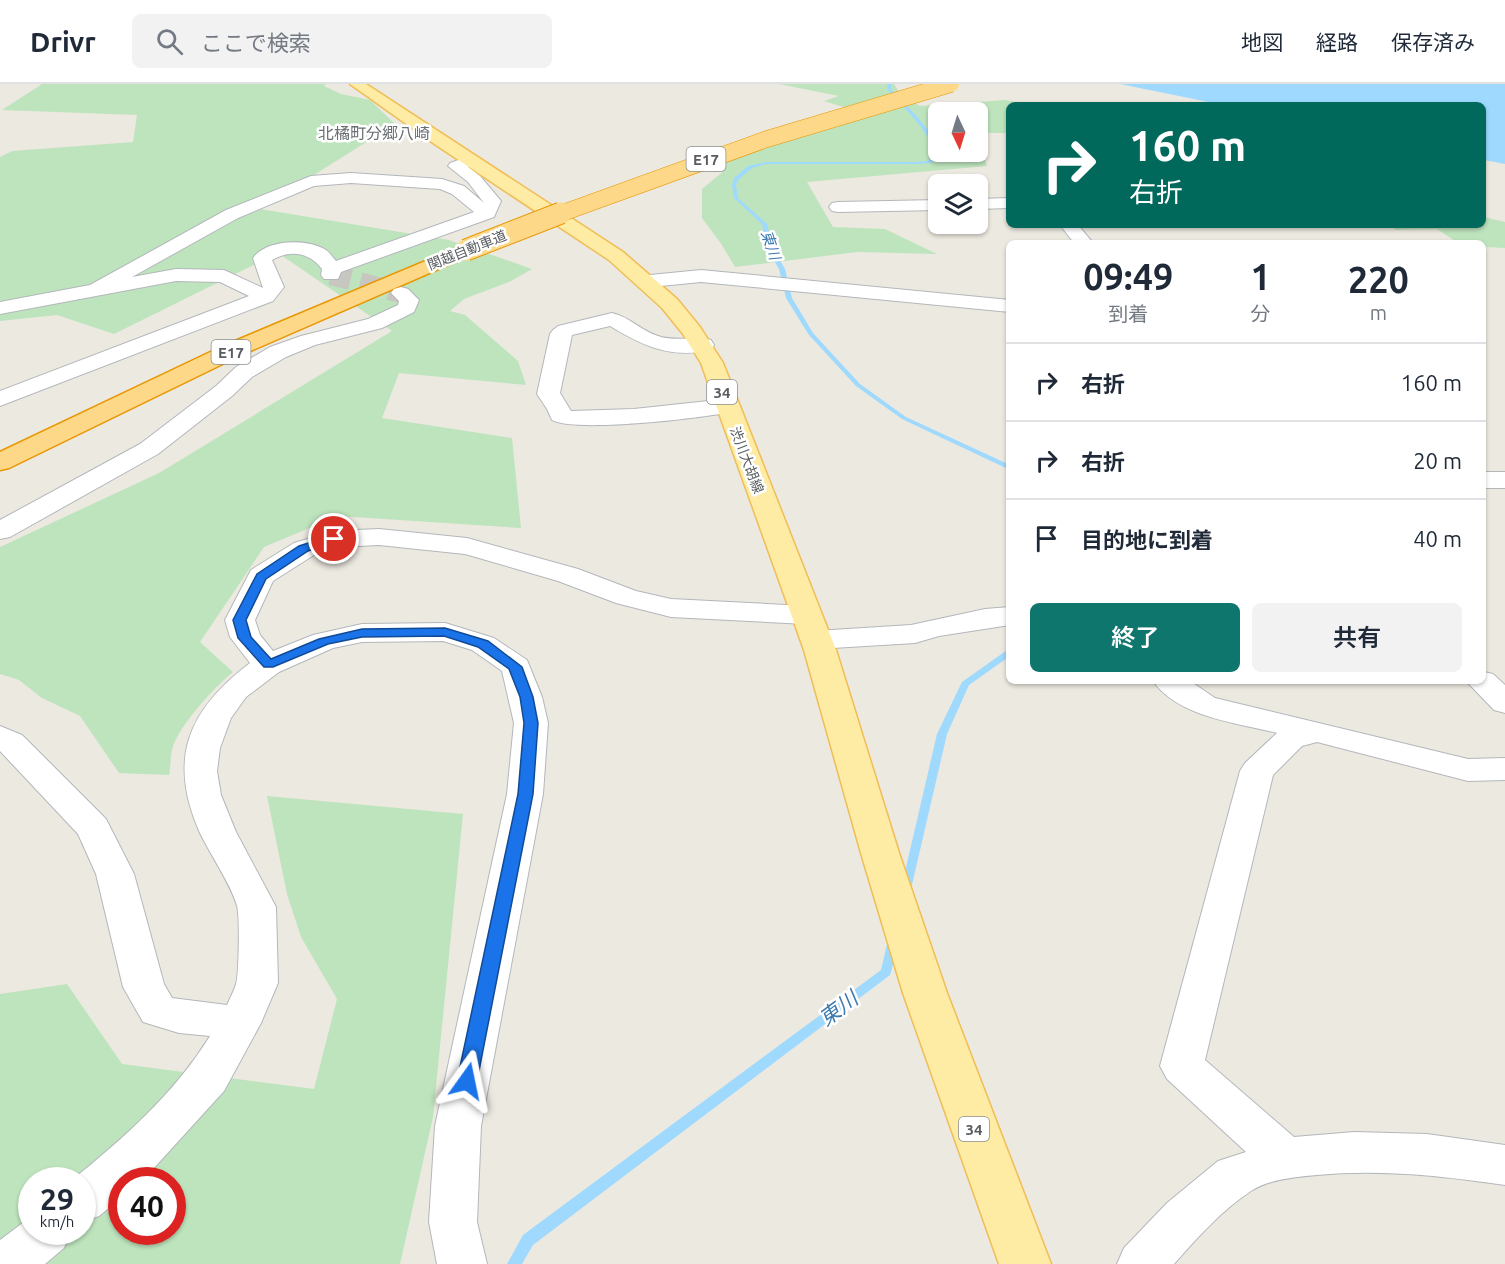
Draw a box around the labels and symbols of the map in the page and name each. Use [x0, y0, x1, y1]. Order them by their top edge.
north arrow [928, 102, 988, 162]
district label: 北橘町分郷八崎 [318, 124, 430, 142]
road number: E17 [686, 147, 726, 171]
street label: 関越自動車道 [425, 227, 509, 273]
water label: 東川 [758, 228, 785, 264]
road number: E17 [212, 340, 250, 364]
road number: 34 [707, 380, 737, 404]
street label: 渋川大胡線 [727, 424, 767, 496]
pin [308, 513, 359, 564]
water label: 東川 [814, 985, 864, 1030]
position arrow [435, 1049, 499, 1113]
road number: 34 [959, 1117, 989, 1141]
speed limit sign: 40 [108, 1167, 186, 1245]

